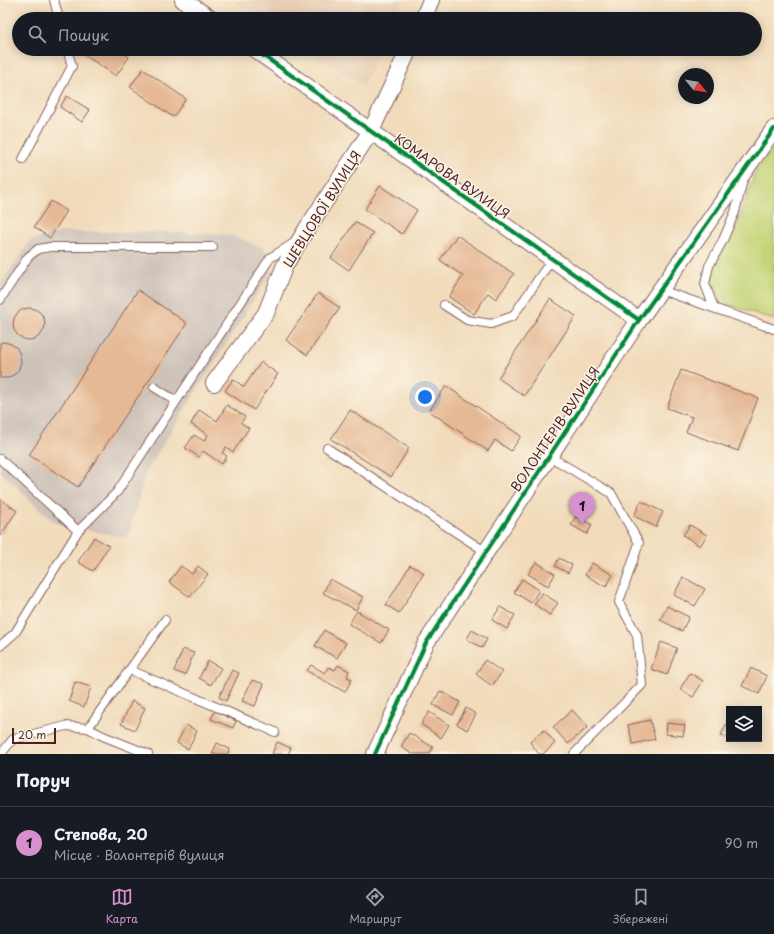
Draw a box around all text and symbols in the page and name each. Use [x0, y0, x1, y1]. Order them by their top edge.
search box [12, 12, 762, 56]
icon: search [26, 23, 48, 45]
text: Пошук [58, 23, 109, 46]
north arrow [678, 68, 714, 104]
street label: КОМАРОВА ВУЛИЦЯ [391, 128, 514, 223]
street label: ШЕВЦОВОЇ ВУЛИЦЯ [278, 147, 365, 271]
street label: ВОЛОНТЕРІВ ВУЛИЦЯ [506, 362, 604, 495]
your location [415, 387, 435, 407]
pin: 1 [569, 492, 595, 525]
map controls [726, 706, 762, 742]
button: layers [726, 706, 762, 742]
scale bar [12, 726, 56, 745]
text: 20 m [18, 726, 46, 743]
text: Поруч [16, 767, 70, 793]
text: Степова, 20 [54, 822, 147, 845]
text: 1 [26, 833, 32, 852]
text: 90 m [725, 833, 758, 852]
text: Місце · Волонтерів вулиця [54, 845, 224, 864]
tab: Карта [106, 886, 138, 927]
tab: Маршрут [349, 886, 402, 927]
tab: Збережені [613, 886, 668, 927]

